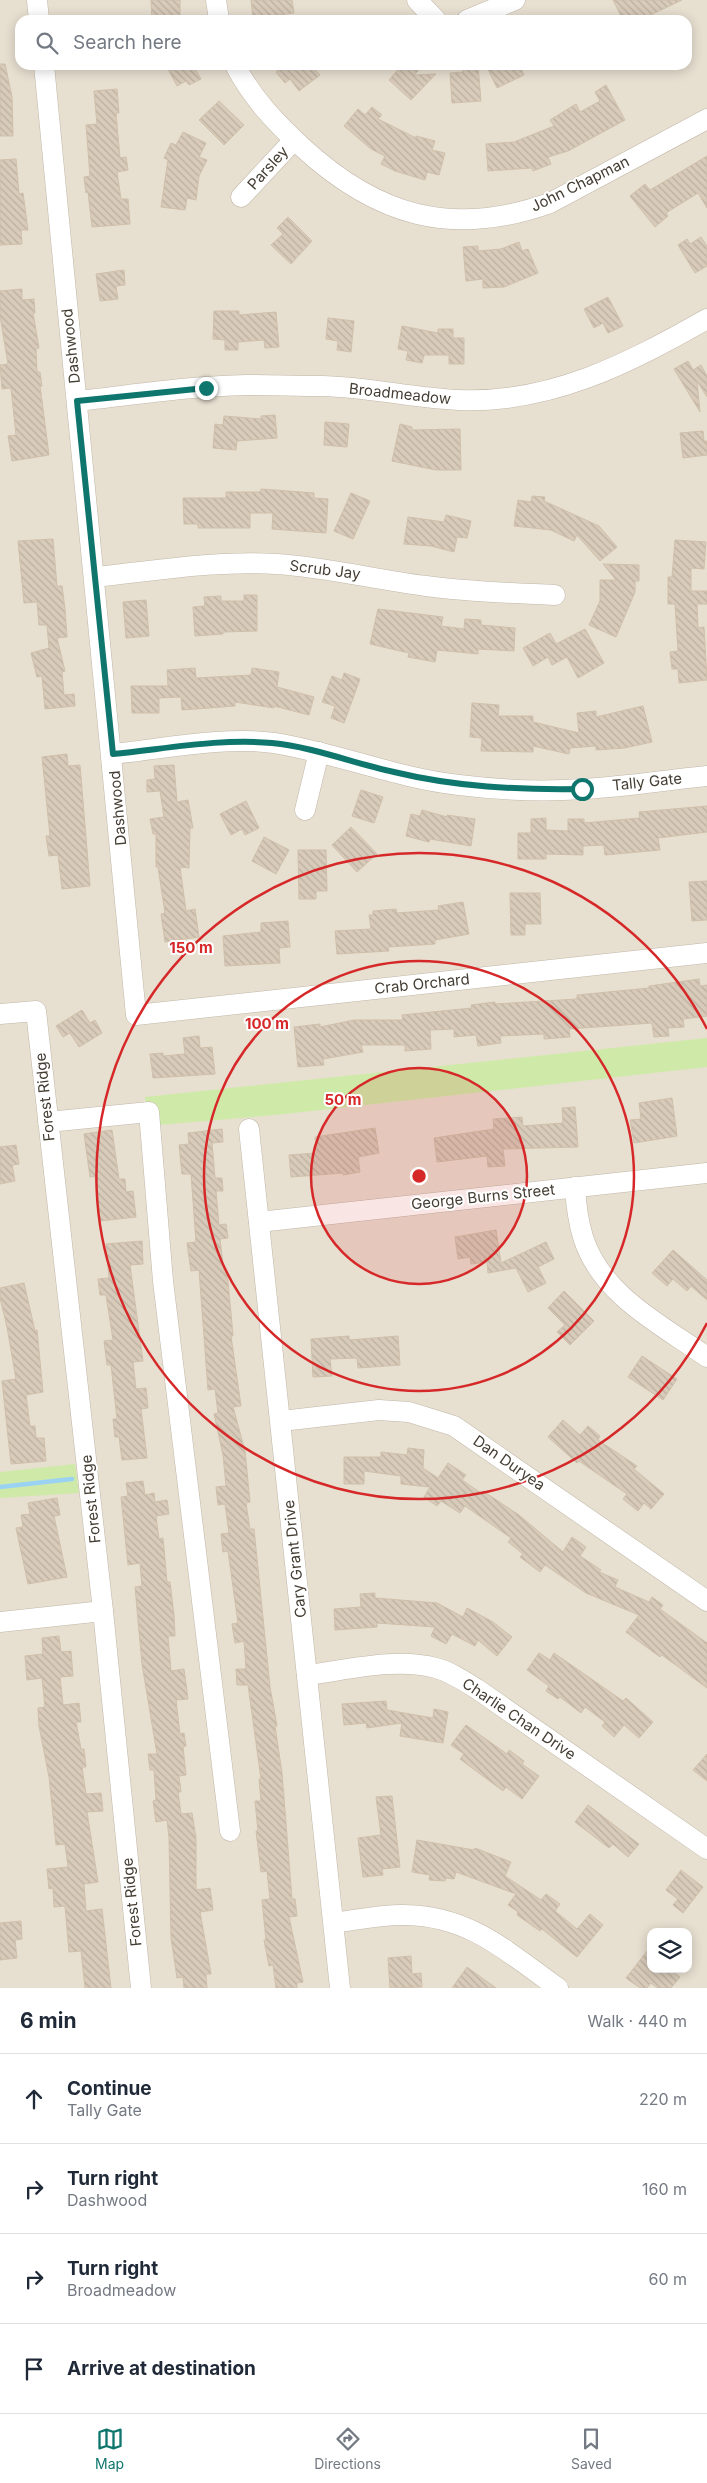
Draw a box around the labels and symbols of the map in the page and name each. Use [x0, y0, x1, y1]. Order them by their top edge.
street label: Parsley [243, 142, 292, 193]
street label: John Chapman [527, 151, 632, 216]
street label: Dashwood [57, 308, 84, 384]
route end [195, 377, 218, 400]
street label: Broadmeadow [348, 379, 452, 408]
street label: Scrub Jay [289, 556, 362, 583]
street label: Tally Gate [611, 768, 683, 795]
street label: Dashwood [105, 770, 130, 846]
route start [571, 778, 594, 801]
text: 150 m [169, 938, 213, 957]
street label: Crab Orchard [373, 969, 471, 998]
text: 100 m [245, 1014, 289, 1033]
street label: Forest Ridge [30, 1052, 59, 1142]
text: 50 m [325, 1090, 361, 1109]
centre of rings [410, 1167, 428, 1185]
street label: George Burns Street [410, 1179, 556, 1213]
street label: Dan Duryea [470, 1431, 549, 1494]
street label: Forest Ridge [76, 1454, 105, 1544]
street label: Cary Grant Drive [279, 1499, 310, 1619]
street label: Charlie Chan Drive [459, 1674, 580, 1764]
street label: Forest Ridge [117, 1857, 146, 1947]

